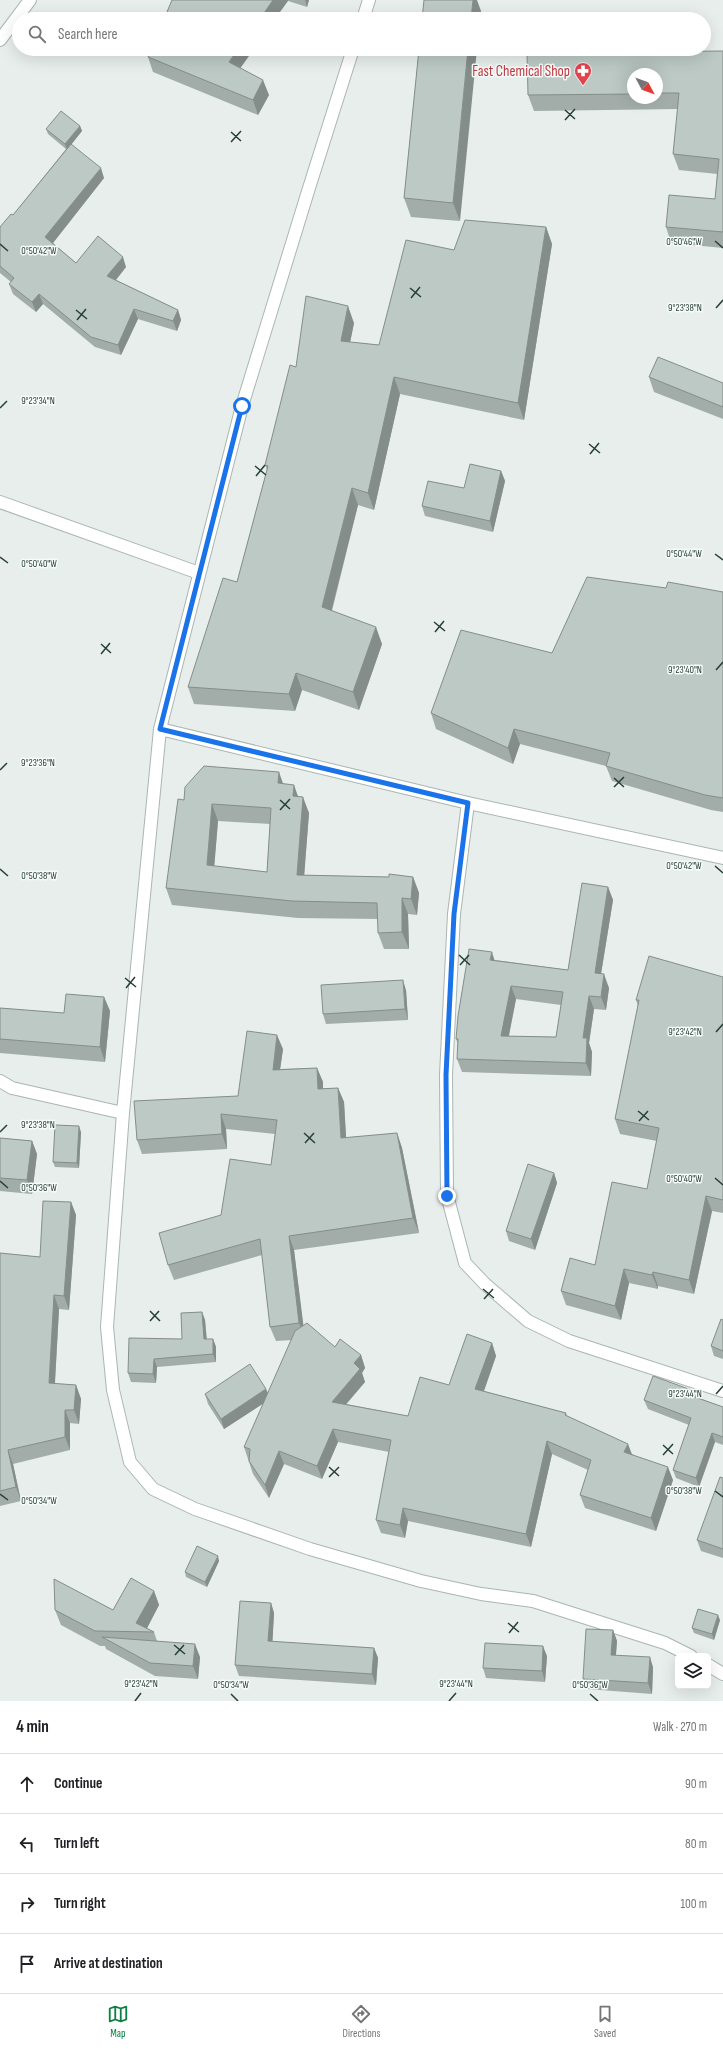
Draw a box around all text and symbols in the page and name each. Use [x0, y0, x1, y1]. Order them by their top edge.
search box [12, 12, 711, 56]
icon: search [26, 23, 48, 45]
text: Search here [58, 25, 118, 44]
pharmacy icon: Fast Chemical Shop [573, 61, 593, 86]
place label: Fast Chemical Shop [472, 62, 570, 81]
north arrow [627, 68, 663, 104]
text: 0°50'46"W [666, 236, 702, 248]
text: 0°50'42"W [21, 245, 57, 257]
text: 9°23'38"N [668, 302, 702, 314]
text: 9°23'34"N [21, 395, 55, 407]
route start [233, 397, 251, 415]
text: 0°50'44"W [666, 548, 702, 560]
text: 0°50'40"W [21, 558, 57, 570]
text: 9°23'40"N [668, 664, 702, 676]
text: 9°23'36"N [21, 757, 55, 769]
text: 0°50'42"W [666, 860, 702, 872]
text: 0°50'38"W [21, 870, 57, 882]
text: 9°23'42"N [668, 1026, 702, 1038]
text: 9°23'38"N [21, 1119, 55, 1131]
text: 0°50'40"W [666, 1173, 702, 1185]
text: 0°50'36"W [21, 1182, 57, 1194]
route end [438, 1187, 456, 1205]
text: 9°23'44"N [668, 1388, 702, 1400]
text: 0°50'38"W [666, 1485, 702, 1497]
text: 0°50'34"W [21, 1495, 57, 1507]
map controls [675, 1653, 711, 1689]
button: layers [675, 1653, 711, 1689]
text: 9°23'42"N [124, 1678, 158, 1690]
text: 9°23'44"N [439, 1678, 473, 1690]
text: 0°50'34"W [213, 1679, 249, 1691]
text: 0°50'36"W [572, 1679, 608, 1691]
text: 4 min [16, 1717, 49, 1737]
text: Walk · 270 m [653, 1719, 707, 1735]
icon: ahead [16, 1773, 38, 1795]
text: Continue [54, 1774, 103, 1793]
text: 90 m [685, 1776, 707, 1792]
icon: left [16, 1833, 38, 1855]
text: Turn left [54, 1834, 99, 1853]
text: 80 m [685, 1836, 707, 1852]
icon: right [16, 1893, 38, 1915]
text: Turn right [54, 1894, 106, 1913]
text: 100 m [680, 1896, 707, 1912]
icon: arrive [16, 1953, 38, 1975]
text: Arrive at destination [54, 1954, 163, 1973]
tab: Map [107, 2003, 129, 2040]
tab: Directions [343, 2003, 380, 2040]
tab: Saved [594, 2003, 616, 2040]

